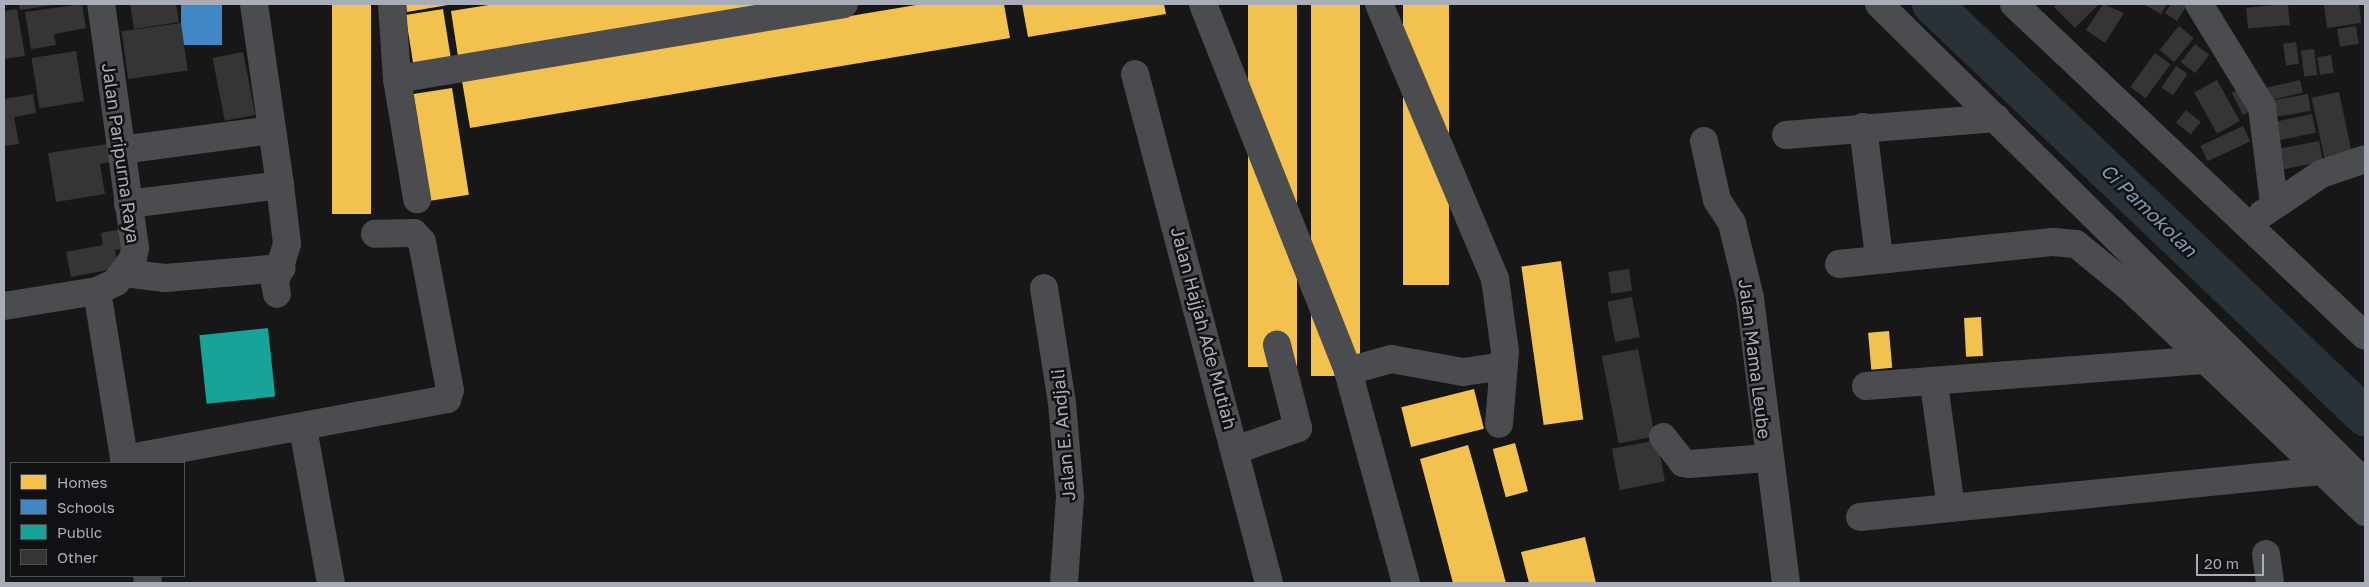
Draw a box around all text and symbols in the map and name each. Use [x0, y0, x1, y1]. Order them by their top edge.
street label: Jalan Paripurna Raya [98, 62, 144, 244]
water label: Ci Pamokolan [2096, 159, 2202, 261]
street label: Jalan Hajjah Ade Mutiah [1167, 225, 1241, 431]
street label: Jalan Mama Leube [1734, 278, 1776, 440]
street label: Jalan E. Andjali [1046, 368, 1080, 502]
legend [10, 462, 185, 577]
text: Homes [57, 473, 107, 491]
text: Schools [57, 498, 115, 516]
text: Public [57, 523, 102, 541]
scale bar [2199, 544, 2266, 576]
text: Other [57, 548, 98, 566]
text: 20 m [2204, 554, 2239, 572]

